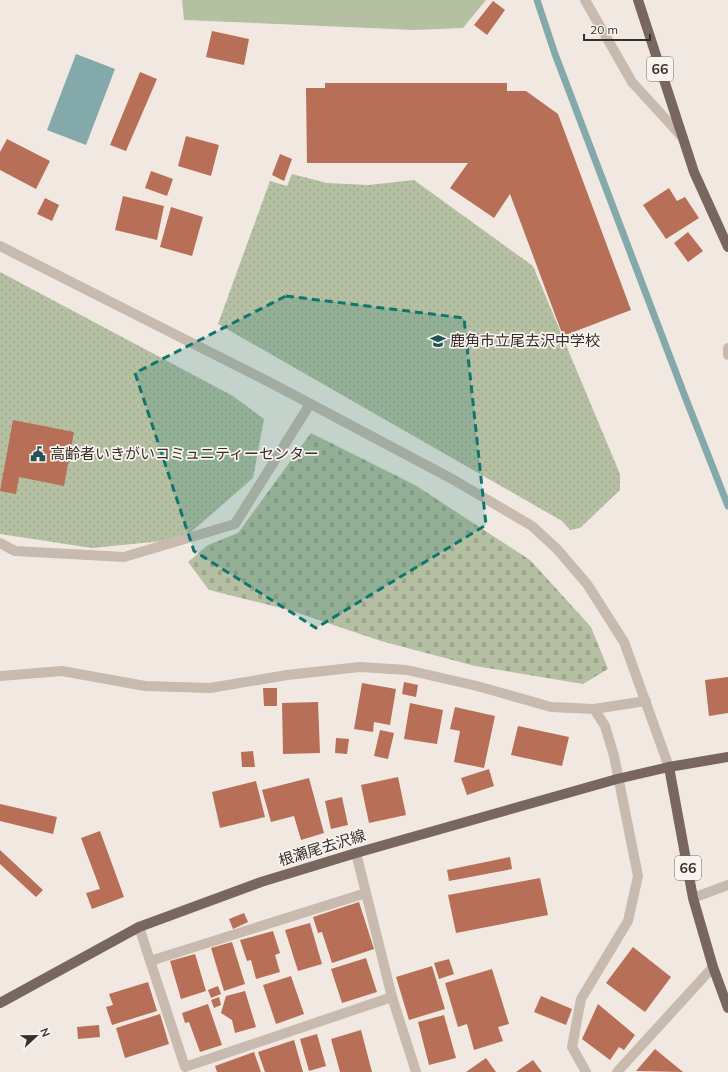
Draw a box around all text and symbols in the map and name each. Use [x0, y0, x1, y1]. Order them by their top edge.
scale bar [584, 16, 650, 42]
text: 20 m [590, 22, 618, 37]
road number: 66 [647, 57, 673, 81]
place label: 鹿角市立尾去沢中学校 [450, 331, 600, 350]
school or university icon: 鹿角市立尾去沢中学校 [429, 332, 447, 350]
place label: 高齢者いきがいコミュニティーセンター [50, 444, 319, 463]
public building icon: 高齢者いきがいコミュニティーセンター [29, 445, 47, 463]
street label: 根瀬尾去沢線 [276, 825, 368, 870]
road number: 66 [675, 856, 701, 880]
north arrow [16, 1016, 56, 1056]
text: N [37, 1026, 53, 1039]

